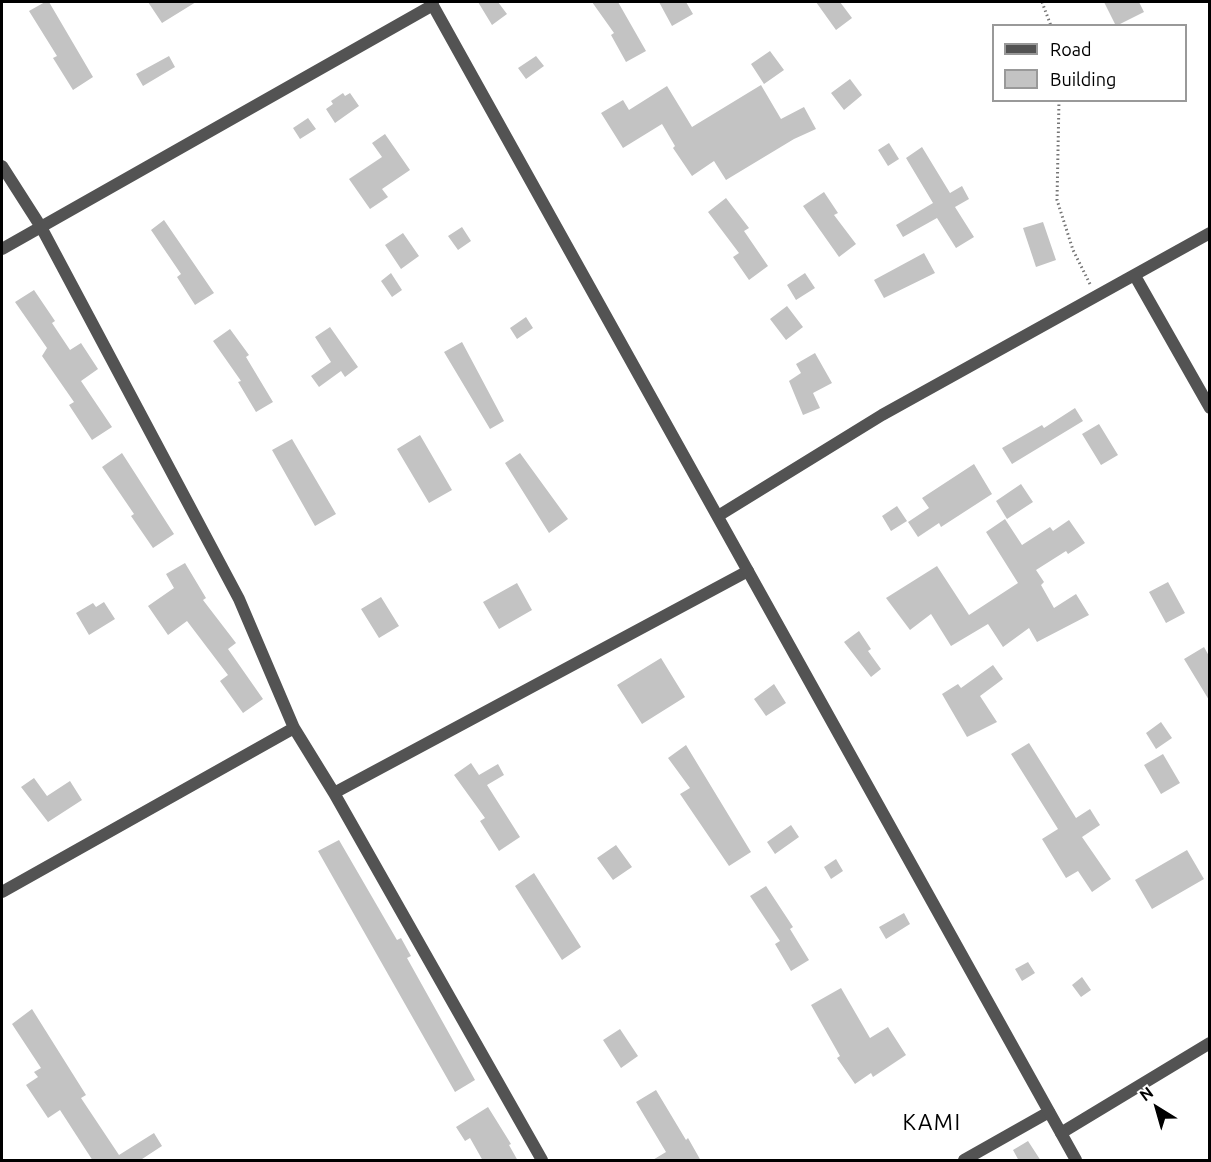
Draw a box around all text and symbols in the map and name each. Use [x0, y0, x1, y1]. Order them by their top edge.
legend [992, 24, 1187, 102]
text: Road [1050, 39, 1092, 59]
text: Building [1050, 69, 1116, 89]
north arrow [1127, 1078, 1187, 1138]
text: N [1136, 1083, 1156, 1104]
district label: KAMI [902, 1110, 962, 1136]

